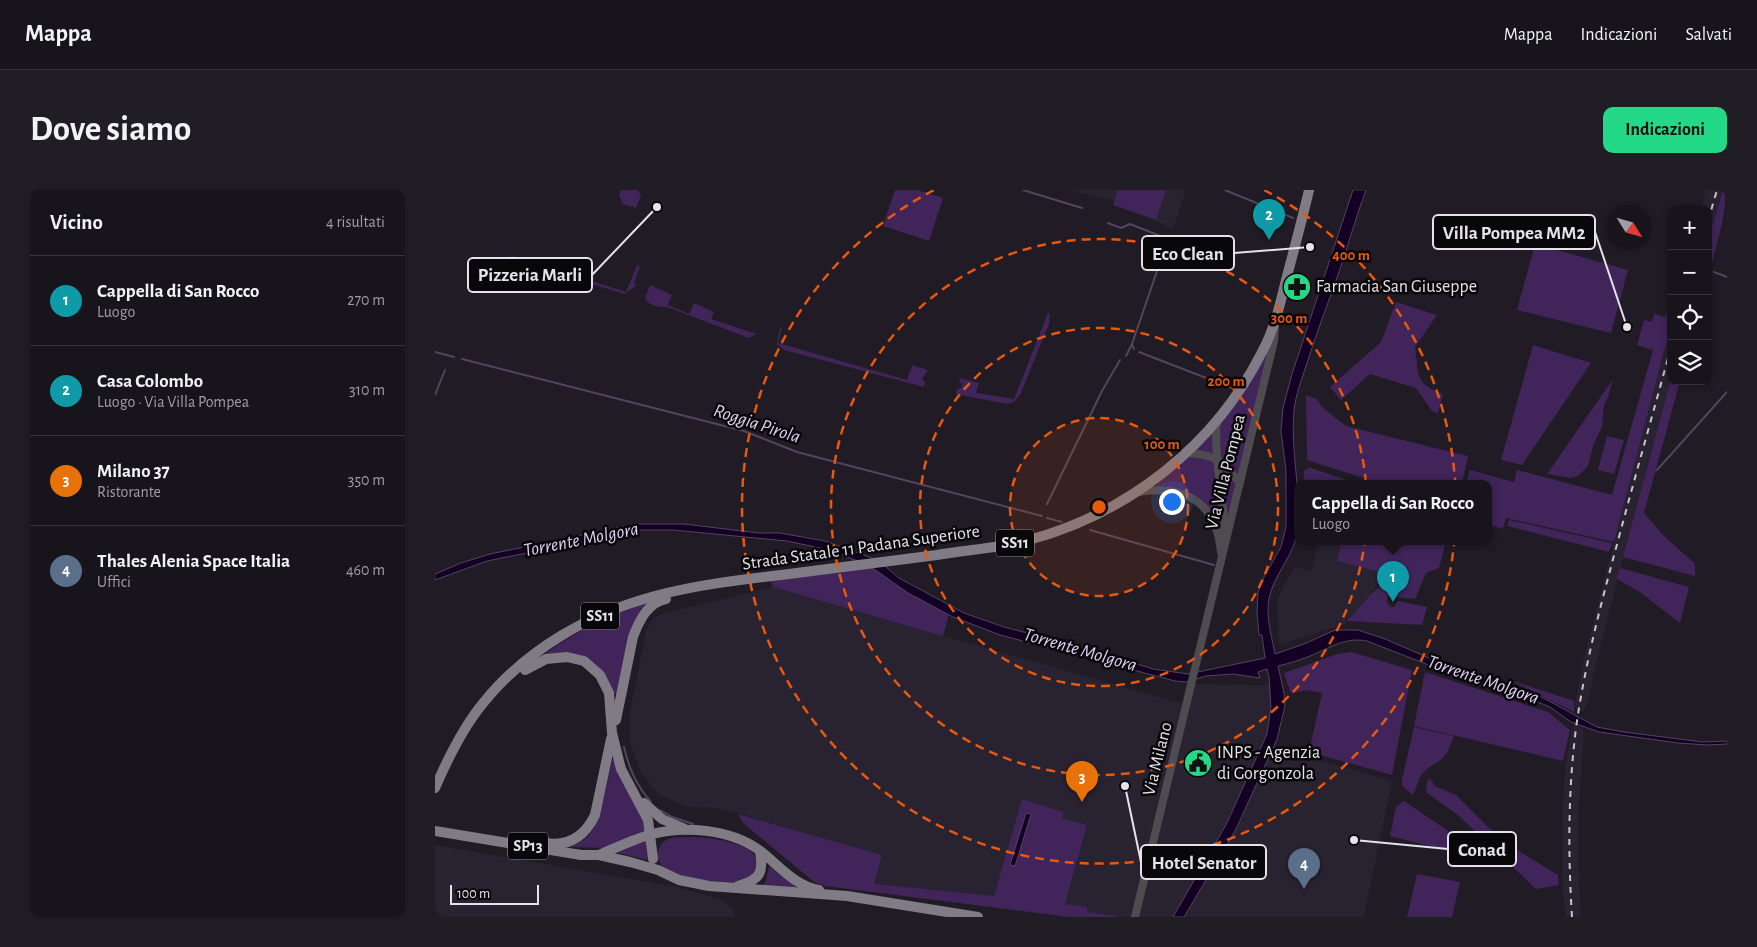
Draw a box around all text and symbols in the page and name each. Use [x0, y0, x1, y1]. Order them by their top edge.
text: Mappa [25, 22, 92, 46]
text: Mappa [1504, 26, 1553, 44]
text: Indicazioni [1581, 26, 1657, 44]
text: Salvati [1685, 26, 1732, 44]
button: Indicazioni [1603, 107, 1727, 153]
text: Dove siamo [30, 112, 191, 147]
pin: 2 [1253, 199, 1285, 240]
north arrow [1607, 205, 1652, 250]
map controls [1667, 205, 1712, 385]
button: + [1667, 205, 1712, 250]
text: Vicino [50, 212, 103, 233]
text: 4 risultati [326, 214, 385, 230]
callout: Villa Pompea MM2 [1433, 215, 1595, 249]
text: Villa Pompea MM2 [1443, 224, 1585, 243]
callout: Eco Clean [1142, 236, 1234, 270]
text: Eco Clean [1152, 245, 1224, 264]
text: 400 m [1332, 248, 1370, 263]
button: − [1667, 250, 1712, 295]
callout: Pizzeria Marli [468, 258, 592, 292]
text: Pizzeria Marli [478, 266, 582, 285]
pharmacy icon: Farmacia San Giuseppe [1282, 272, 1312, 302]
place label: Farmacia San Giuseppe [1316, 278, 1477, 296]
text: Cappella di San Rocco [97, 282, 259, 301]
text: 1 [63, 292, 69, 308]
text: 270 m [347, 292, 385, 308]
button: locate [1667, 295, 1712, 340]
text: Luogo [97, 304, 135, 320]
text: 300 m [1271, 311, 1307, 326]
button: layers [1667, 340, 1712, 385]
text: Casa Colombo [97, 372, 203, 391]
text: 200 m [1207, 374, 1245, 389]
text: 2 [62, 382, 70, 398]
text: 310 m [349, 382, 385, 398]
text: Luogo · Via Villa Pompea [97, 394, 249, 410]
water label: Roggia Pirola [711, 401, 803, 447]
street label: Via Villa Pompea [1203, 413, 1249, 531]
text: 100 m [1144, 437, 1180, 452]
text: Milano 37 [97, 462, 170, 481]
text: 3 [63, 472, 69, 488]
text: 350 m [348, 472, 385, 488]
popup [1294, 480, 1492, 545]
text: Ristorante [97, 484, 161, 500]
your location [1159, 489, 1185, 515]
text: Cappella di San Rocco [1312, 494, 1474, 513]
centre of rings [1090, 498, 1108, 516]
text: Luogo [1312, 516, 1350, 532]
water label: Torrente Molgora [522, 520, 640, 560]
street label: Strada Statale 11 Padana Superiore [741, 522, 981, 574]
road number: SS11 [996, 529, 1034, 556]
text: Thales Alenia Space Italia [97, 552, 290, 571]
pin: 1 [1377, 561, 1409, 602]
text: 4 [62, 562, 70, 578]
text: 460 m [346, 562, 385, 578]
text: Uffici [97, 574, 131, 590]
road number: SS11 [581, 602, 619, 630]
water label: Torrente Molgora [1021, 625, 1139, 675]
water label: Torrente Molgora [1425, 652, 1541, 708]
street label: Via Milano [1140, 720, 1176, 798]
place label: INPS - Agenzia di Gorgonzola [1217, 744, 1320, 783]
public building icon: INPS - Agenzia di Gorgonzola [1183, 748, 1213, 778]
pin: 3 [1066, 761, 1098, 802]
road number: SP13 [508, 832, 548, 859]
callout: Conad [1448, 832, 1516, 866]
text: Conad [1458, 841, 1506, 860]
callout: Hotel Senator [1141, 845, 1266, 879]
pin: 4 [1288, 848, 1320, 889]
text: Hotel Senator [1152, 854, 1257, 873]
scale bar [450, 882, 539, 905]
text: 100 m [457, 887, 490, 901]

